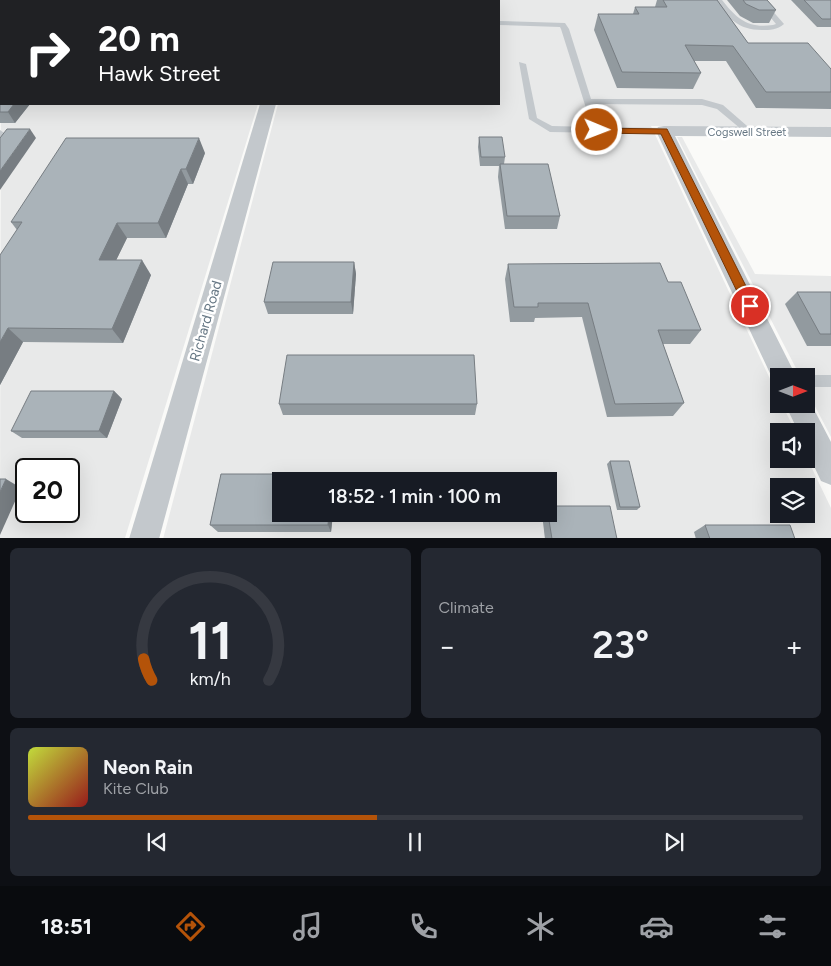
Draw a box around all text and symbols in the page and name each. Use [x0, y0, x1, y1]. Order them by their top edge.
text: 20 m [98, 18, 180, 60]
icon: right [15, 20, 80, 85]
text: Hawk Street [98, 60, 221, 87]
position arrow [570, 103, 622, 155]
street label: Cogswell Street [708, 126, 786, 139]
street label: Richard Road [186, 279, 226, 363]
pin [729, 285, 771, 327]
icon: arrive [736, 292, 764, 320]
north arrow [770, 368, 815, 412]
map controls [770, 368, 815, 523]
button: sound [770, 423, 815, 468]
speed limit sign: 20 [15, 458, 80, 523]
button: layers [770, 478, 815, 523]
text: 18:52 · 1 min · 100 m [328, 485, 501, 508]
text: Climate [439, 598, 494, 617]
text: 11 [188, 610, 232, 672]
text: 23° [592, 622, 649, 668]
text: − [439, 629, 456, 663]
text: + [786, 629, 803, 663]
text: km/h [190, 668, 231, 689]
text: Neon Rain [103, 756, 193, 779]
text: Kite Club [103, 779, 169, 798]
icon: previous [143, 828, 171, 856]
icon: pause [401, 828, 429, 856]
icon: next [660, 828, 688, 856]
icon: directions [173, 909, 208, 944]
icon: music [290, 909, 325, 944]
icon: phone [406, 909, 441, 944]
icon: climate [523, 909, 558, 944]
icon: car [639, 909, 674, 944]
icon: filters [755, 909, 790, 944]
text: 18:51 [41, 913, 92, 940]

